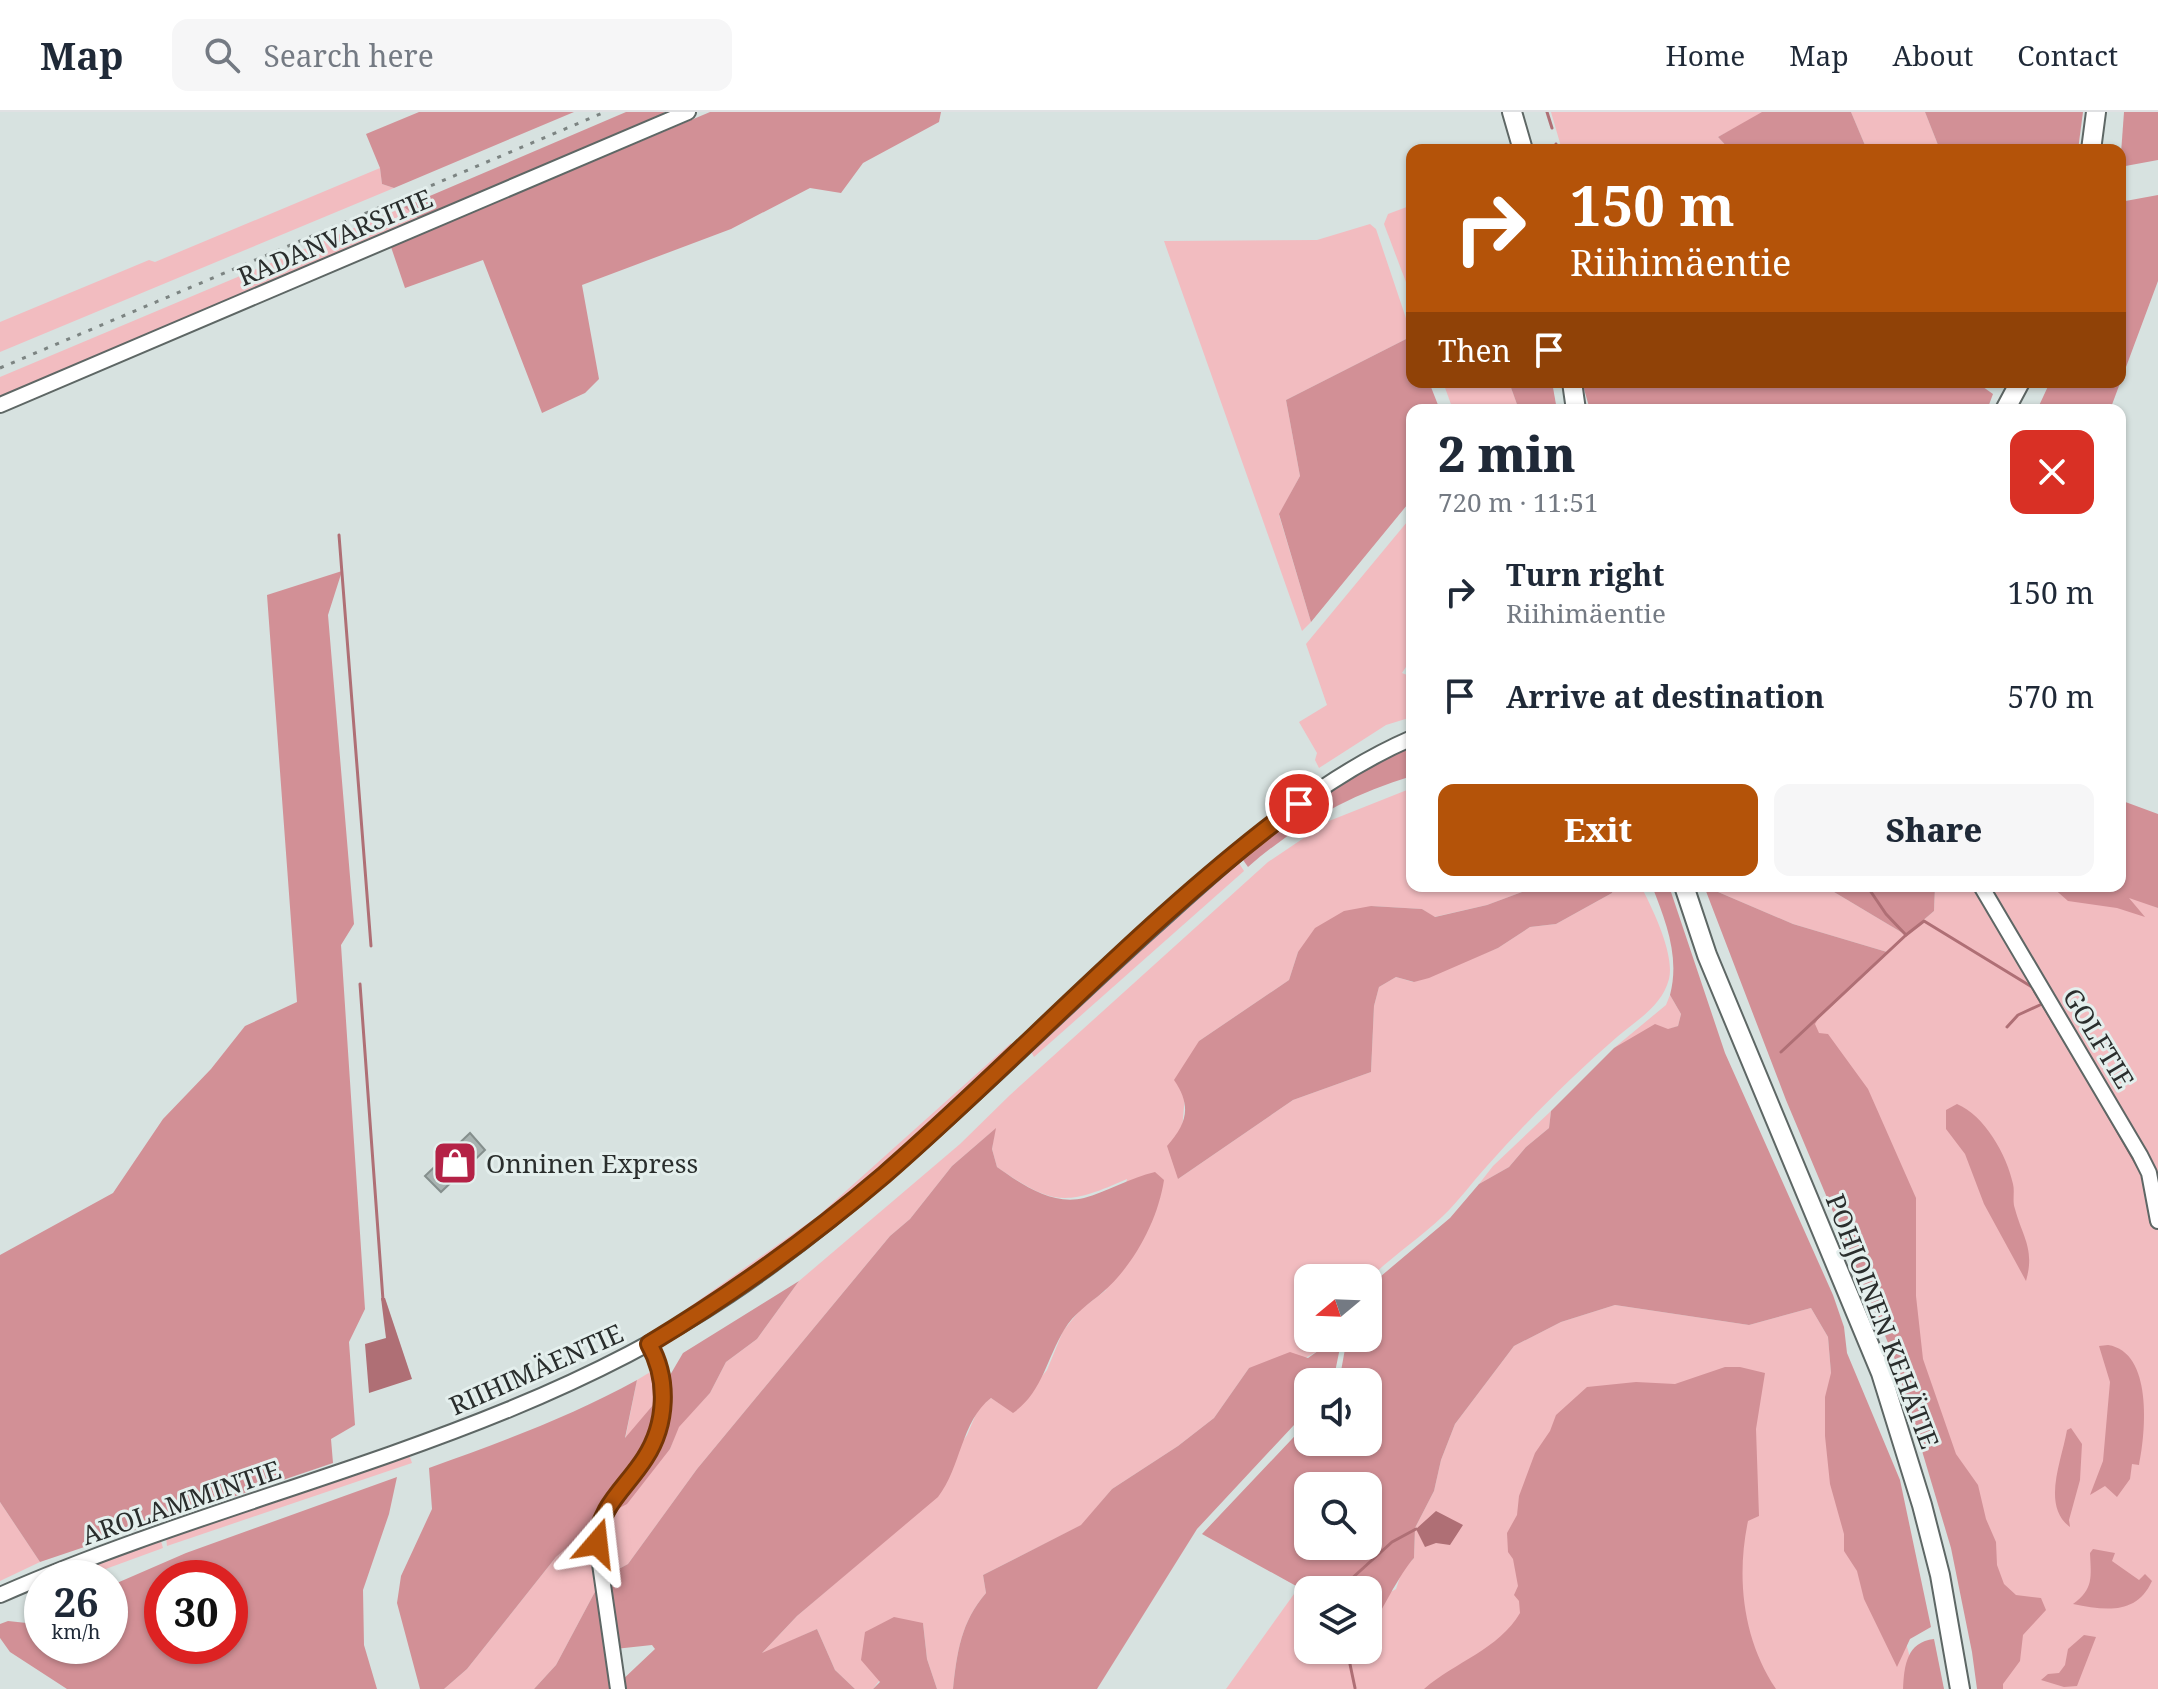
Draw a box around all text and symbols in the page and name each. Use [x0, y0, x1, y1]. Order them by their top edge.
search box [172, 19, 732, 91]
text: Map [40, 29, 124, 81]
icon: search [200, 33, 244, 77]
text: Search here [264, 35, 434, 76]
text: Home [1666, 36, 1745, 74]
text: Map [1789, 36, 1849, 74]
text: About [1893, 36, 1973, 74]
text: Contact [2017, 36, 2118, 74]
text: 150 m [1570, 166, 1735, 242]
icon: right [1438, 176, 1542, 280]
street label: RADANVARSITIE [232, 180, 438, 294]
text: Riihimäentie [1570, 238, 1791, 287]
icon: arrive [1527, 328, 1571, 372]
text: Then [1438, 330, 1511, 371]
text: 2 min [1438, 421, 1576, 486]
button: close [2010, 430, 2094, 514]
text: 720 m · 11:51 [1438, 484, 1599, 520]
text: Turn right [1506, 554, 1664, 595]
icon: right [1438, 570, 1482, 614]
text: 150 m [2008, 572, 2094, 613]
text: Riihimäentie [1506, 595, 1666, 631]
icon: arrive [1438, 674, 1482, 718]
text: Arrive at destination [1506, 676, 1825, 717]
text: 570 m [2008, 676, 2094, 717]
pin [1265, 770, 1333, 838]
icon: arrive [1277, 782, 1321, 826]
button: Exit [1438, 784, 1758, 876]
button: Share [1774, 784, 2094, 876]
street label: GOLFTIE [2055, 981, 2143, 1095]
shop icon: Onninen Express [431, 1139, 479, 1187]
place label: Onninen Express [486, 1145, 698, 1181]
street label: POHJOINEN KEHÄTIE [1818, 1189, 1948, 1453]
north arrow [1294, 1264, 1382, 1352]
map controls [1294, 1264, 1382, 1664]
street label: RIIHIMÄENTIE [443, 1315, 629, 1423]
button: sound [1294, 1368, 1382, 1456]
street label: AROLAMMINTIE [77, 1451, 285, 1553]
button: search [1294, 1472, 1382, 1560]
position arrow [555, 1501, 639, 1585]
speed limit sign: 30 [144, 1560, 248, 1664]
text: 26 [53, 1574, 99, 1629]
button: layers [1294, 1576, 1382, 1664]
text: km/h [51, 1618, 101, 1645]

